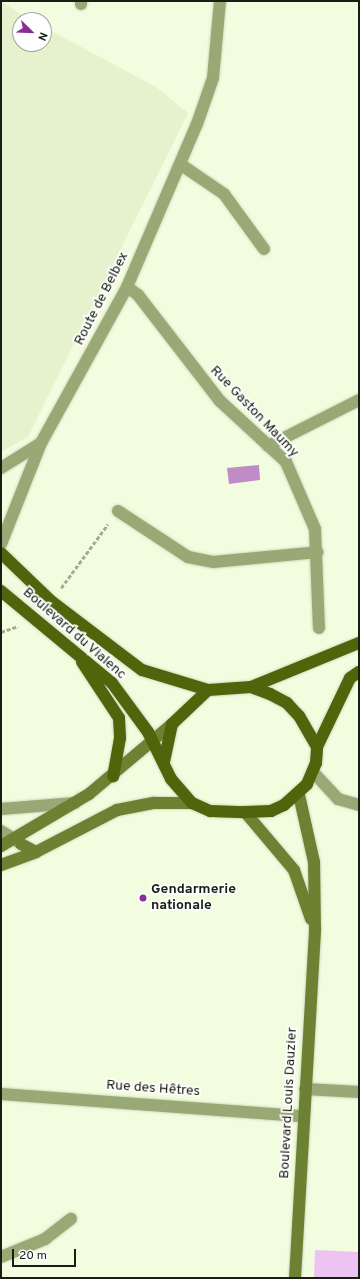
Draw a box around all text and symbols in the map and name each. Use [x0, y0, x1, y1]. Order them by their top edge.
north arrow [12, 12, 52, 52]
text: N [34, 30, 50, 43]
street label: Route de Belbex [71, 250, 133, 348]
street label: Rue Gaston Maumy [206, 363, 302, 461]
street label: Boulevard du Vialenc [19, 584, 129, 684]
place label: Gendarmerie nationale [151, 882, 236, 914]
marker: Gendarmerie nationale [138, 893, 148, 903]
street label: Boulevard Louis Dauzier [277, 1027, 301, 1179]
street label: Rue des Hêtres [106, 1077, 200, 1101]
scale bar [14, 1241, 78, 1267]
text: 20 m [19, 1248, 47, 1264]

